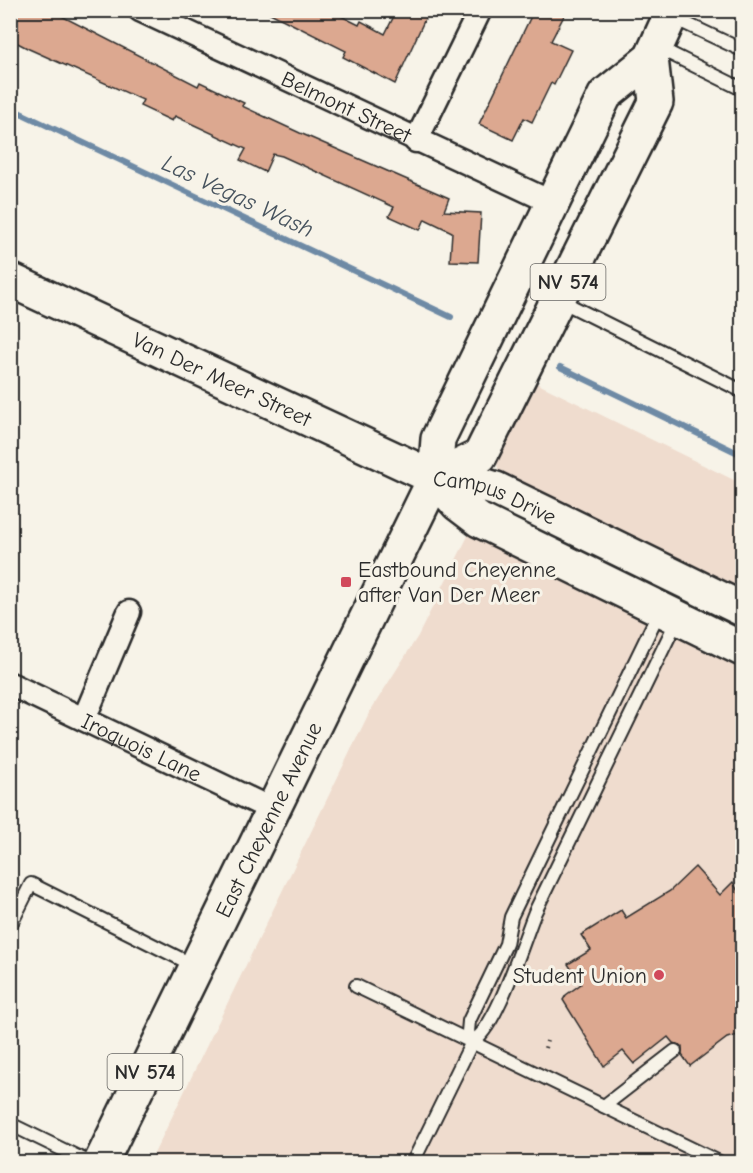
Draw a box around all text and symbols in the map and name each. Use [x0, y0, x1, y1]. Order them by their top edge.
street label: Belmont Street [277, 66, 416, 149]
water label: Las Vegas Wash [158, 149, 318, 243]
road number: NV 574 [530, 264, 606, 300]
street label: Van Der Meer Street [128, 327, 316, 433]
street label: Campus Drive [432, 466, 560, 530]
place label: Eastbound Cheyenne after Van Der Meer [358, 557, 556, 608]
marker: Eastbound Cheyenne after Van Der Meer [339, 575, 353, 589]
street label: Iroquois Lane [77, 708, 205, 788]
street label: East Cheyenne Avenue [210, 718, 328, 922]
place label: Student Union [513, 963, 647, 989]
marker: Student Union [652, 968, 666, 982]
road number: NV 574 [108, 1054, 182, 1090]

